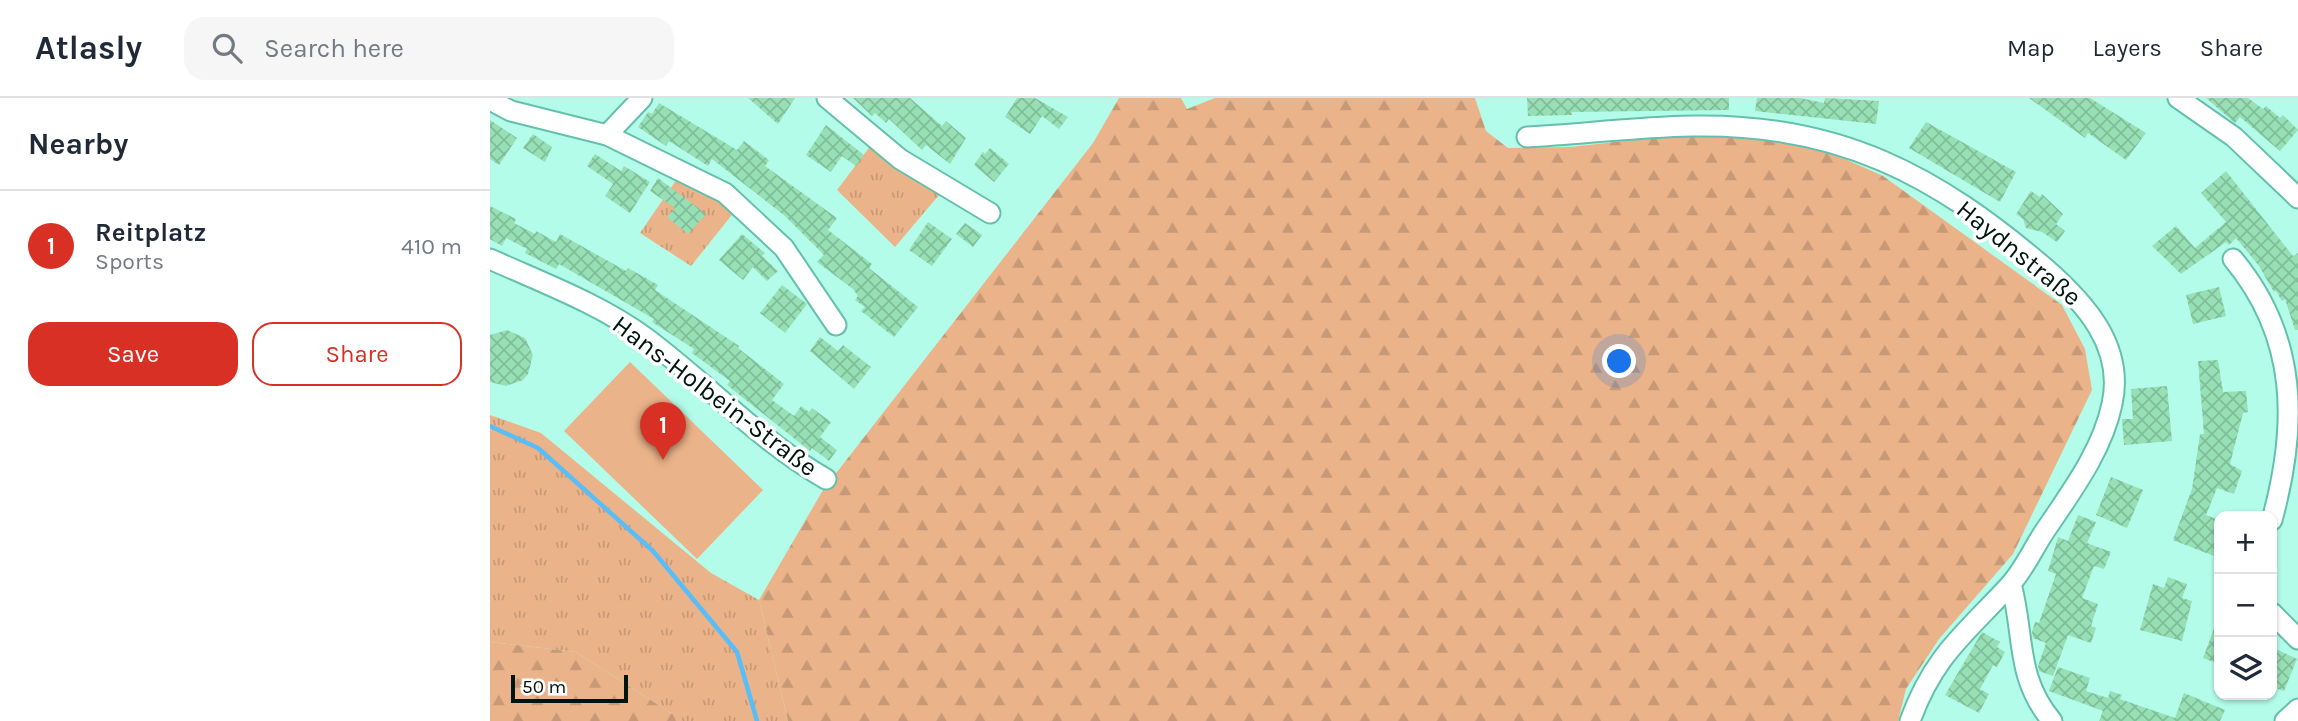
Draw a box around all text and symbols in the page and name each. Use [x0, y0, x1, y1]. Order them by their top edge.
search box [184, 17, 674, 80]
text: Atlasly [35, 29, 142, 67]
icon: search [208, 29, 246, 67]
text: Search here [264, 33, 404, 64]
text: Map [2007, 34, 2055, 62]
text: Layers [2093, 34, 2162, 62]
text: Share [2200, 34, 2263, 62]
text: Nearby [28, 126, 128, 162]
street label: Haydnstraße [1950, 193, 2088, 313]
text: Reitplatz [95, 217, 206, 248]
text: 1 [47, 233, 55, 260]
text: 410 m [401, 233, 462, 260]
text: Sports [95, 248, 164, 275]
street label: Hans-Holbein-Straße [606, 309, 824, 483]
button: Save [28, 322, 238, 386]
button: Share [252, 322, 462, 386]
your location [1602, 344, 1636, 378]
pin: 1 [640, 402, 686, 460]
map controls [2214, 511, 2277, 700]
button: + [2214, 511, 2277, 574]
button: − [2214, 574, 2277, 637]
button: layers [2214, 637, 2277, 700]
scale bar [511, 672, 628, 704]
text: 50 m [522, 676, 566, 698]

